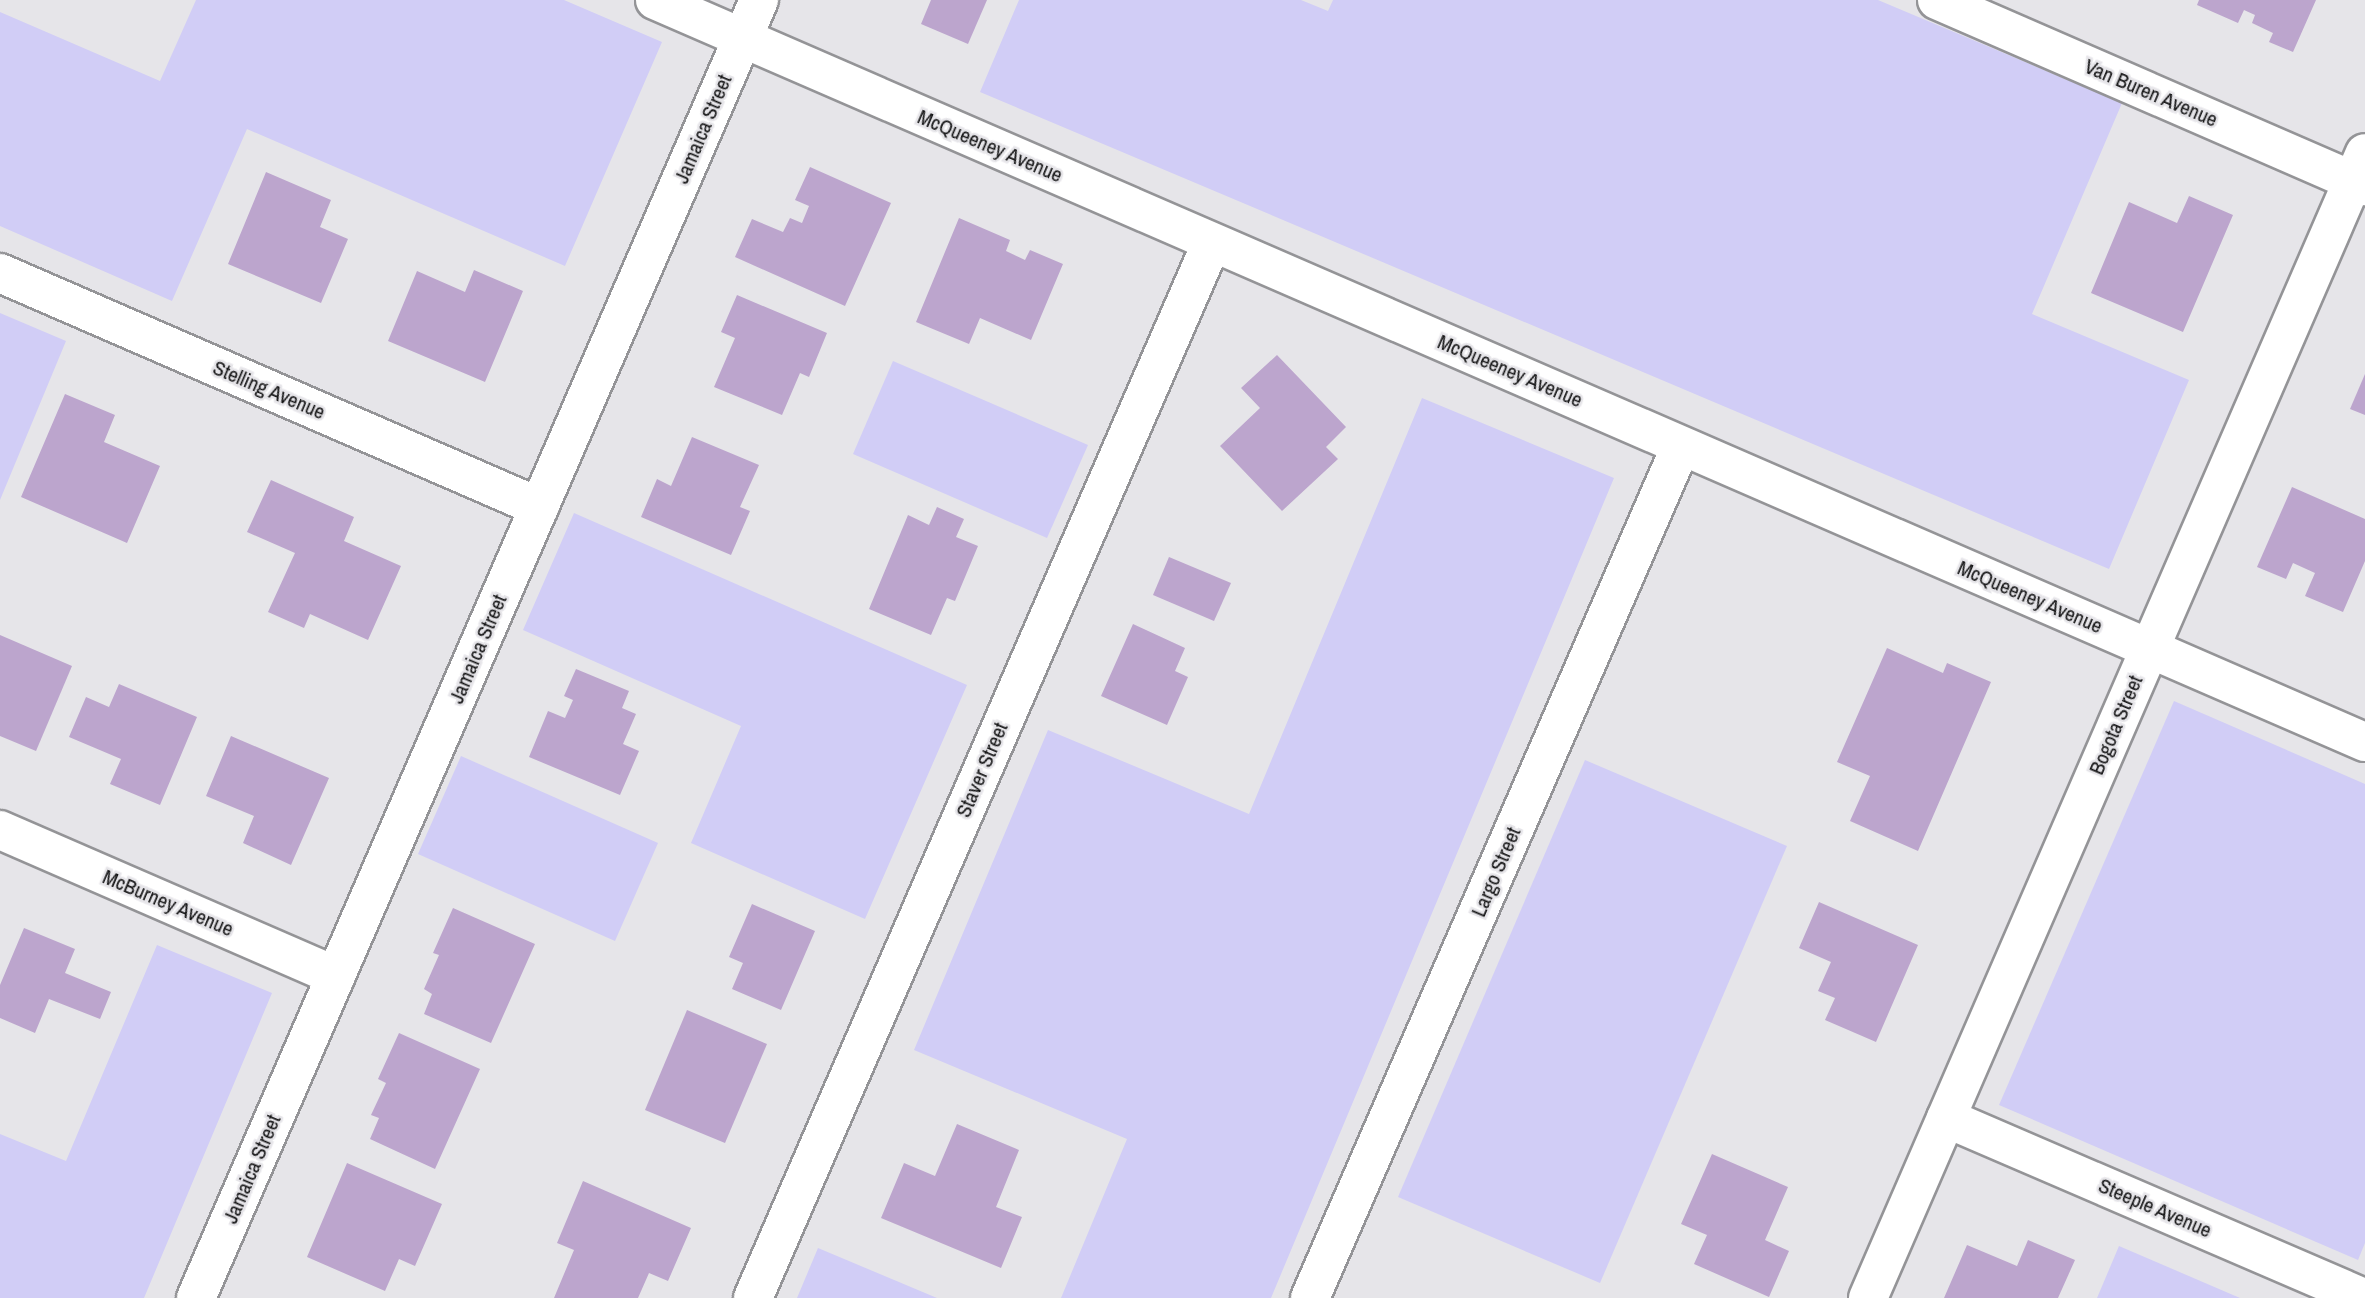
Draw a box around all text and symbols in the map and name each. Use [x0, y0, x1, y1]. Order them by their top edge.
street label: Van Buren Avenue [2080, 53, 2222, 133]
street label: Jamaica Street [669, 71, 737, 187]
street label: McQueeney Avenue [913, 104, 1067, 188]
street label: McQueeney Avenue [1433, 329, 1587, 413]
street label: Stelling Avenue [209, 355, 329, 425]
street label: McQueeney Avenue [1953, 555, 2107, 639]
street label: Jamaica Street [444, 591, 512, 707]
street label: Bogota Street [2084, 672, 2148, 778]
street label: Staver Street [951, 719, 1013, 821]
street label: Largo Street [1466, 823, 1526, 921]
street label: McBurney Avenue [98, 864, 238, 942]
street label: Jamaica Street [218, 1111, 286, 1227]
street label: Steeple Avenue [2094, 1173, 2216, 1243]

